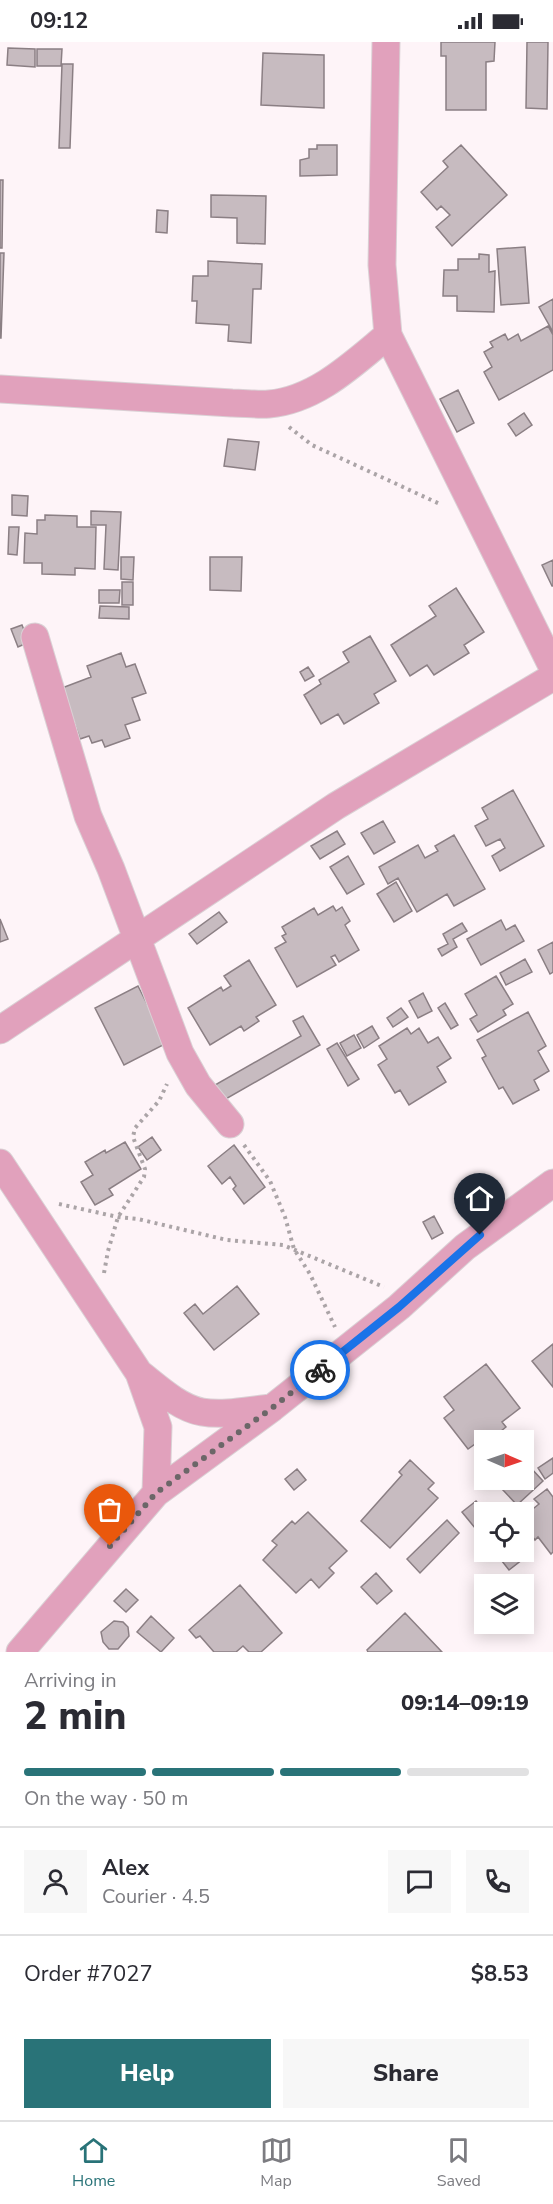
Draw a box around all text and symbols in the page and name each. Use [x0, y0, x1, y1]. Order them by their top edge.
text: 09:12 [30, 6, 88, 36]
pin [454, 1173, 505, 1235]
icon: home [463, 1182, 496, 1215]
courier [290, 1340, 350, 1400]
icon: bike [304, 1354, 337, 1387]
north arrow [474, 1430, 534, 1490]
map controls [474, 1430, 534, 1634]
pin [84, 1484, 135, 1546]
icon: bag [93, 1493, 126, 1526]
button: locate [474, 1502, 534, 1562]
button: layers [474, 1574, 534, 1634]
text: Arriving in [24, 1667, 117, 1694]
text: 09:14–09:19 [401, 1688, 529, 1718]
text: 2 min [24, 1690, 127, 1743]
text: On the way · 50 m [24, 1785, 188, 1812]
button: person [24, 1850, 87, 1913]
button: chat [388, 1850, 451, 1913]
button: phone [466, 1850, 529, 1913]
text: Alex [102, 1853, 149, 1883]
text: Courier · 4.5 [102, 1883, 210, 1910]
text: Order #7027 [24, 1959, 153, 1989]
text: $8.53 [471, 1959, 529, 1989]
button: Help [24, 2039, 271, 2108]
button: Share [283, 2039, 529, 2108]
tab: Home [72, 2134, 115, 2192]
tab: Map [260, 2134, 293, 2192]
tab: Saved [437, 2134, 481, 2192]

